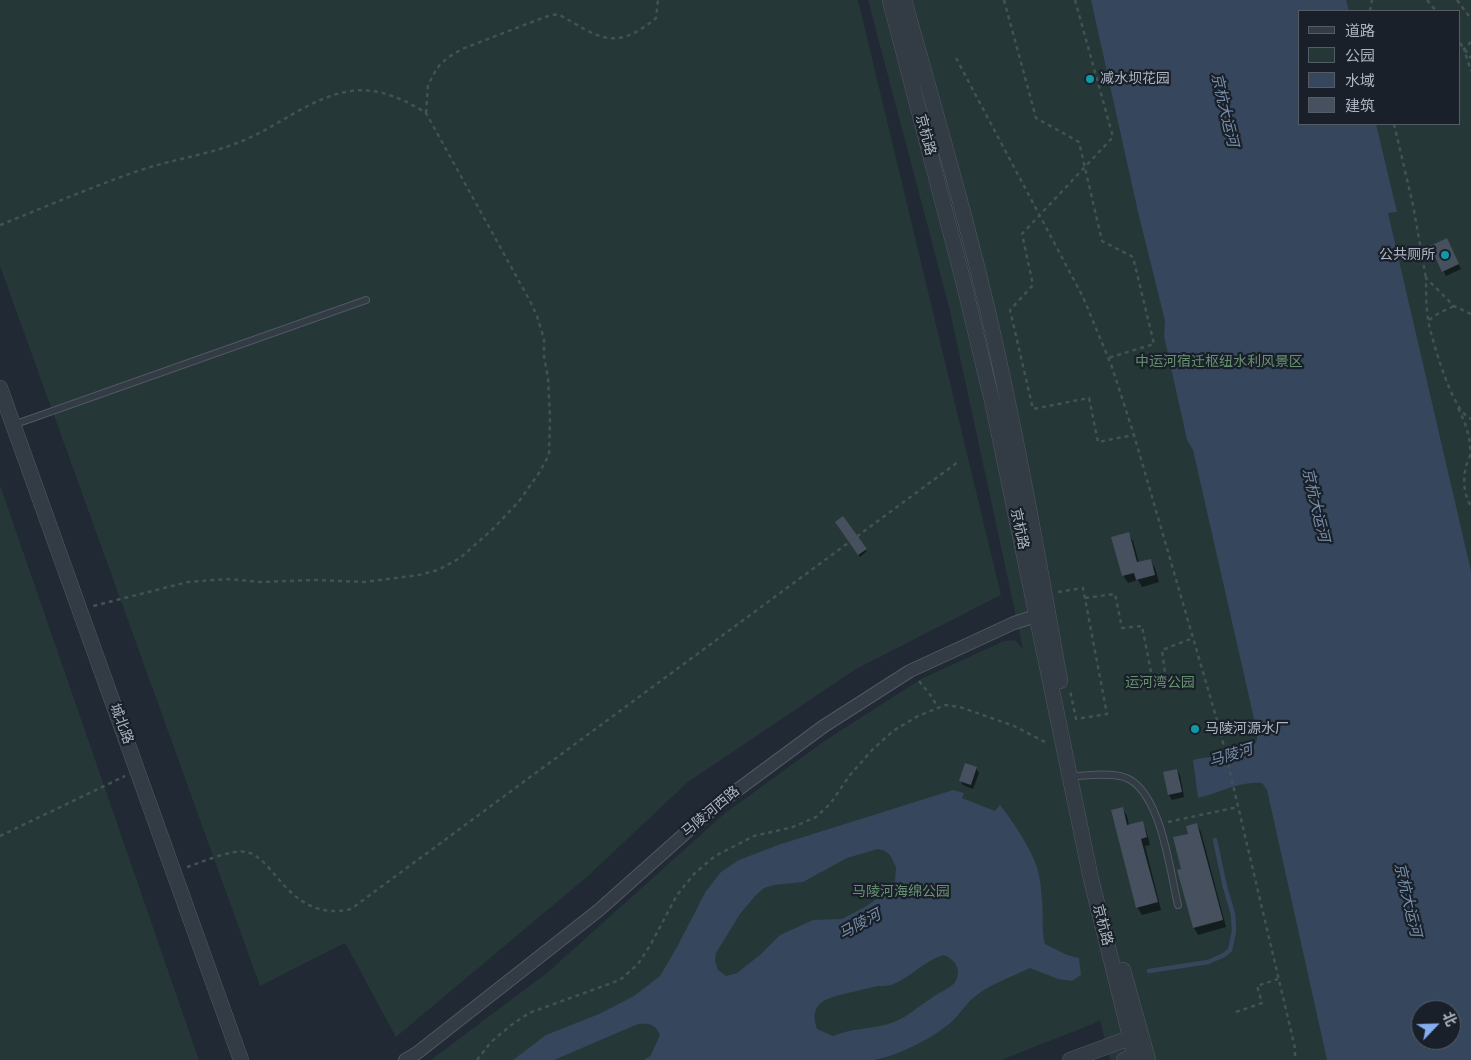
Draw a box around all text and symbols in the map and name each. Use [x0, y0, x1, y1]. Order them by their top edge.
legend [1298, 10, 1461, 125]
text: 道路 [1345, 22, 1375, 40]
text: 公园 [1345, 47, 1375, 65]
place label: 减水坝花园 [1100, 71, 1170, 87]
water label: 京杭大运河 [1207, 71, 1241, 149]
text: 水域 [1345, 72, 1375, 90]
marker: 减水坝花园 [1084, 73, 1096, 85]
text: 建筑 [1345, 97, 1375, 115]
street label: 京杭路 [911, 113, 939, 157]
place label: 公共厕所 [1379, 247, 1435, 263]
marker: 公共厕所 [1439, 249, 1451, 261]
park label: 中运河宿迁枢纽水利风景区 [1135, 354, 1303, 370]
water label: 京杭大运河 [1298, 466, 1332, 544]
street label: 京杭路 [1006, 507, 1032, 551]
park label: 运河湾公园 [1125, 675, 1195, 691]
street label: 城北路 [106, 701, 136, 747]
place label: 马陵河源水厂 [1205, 721, 1289, 737]
marker: 马陵河源水厂 [1189, 723, 1201, 735]
water label: 马陵河 [1207, 741, 1255, 771]
street label: 马陵河西路 [679, 783, 743, 841]
water label: 京杭大运河 [1390, 861, 1424, 939]
park label: 马陵河海绵公园 [852, 884, 950, 900]
street label: 京杭路 [1089, 903, 1115, 947]
water label: 马陵河 [836, 906, 884, 944]
north arrow [1411, 1000, 1461, 1050]
text: 北 [1439, 1009, 1460, 1029]

